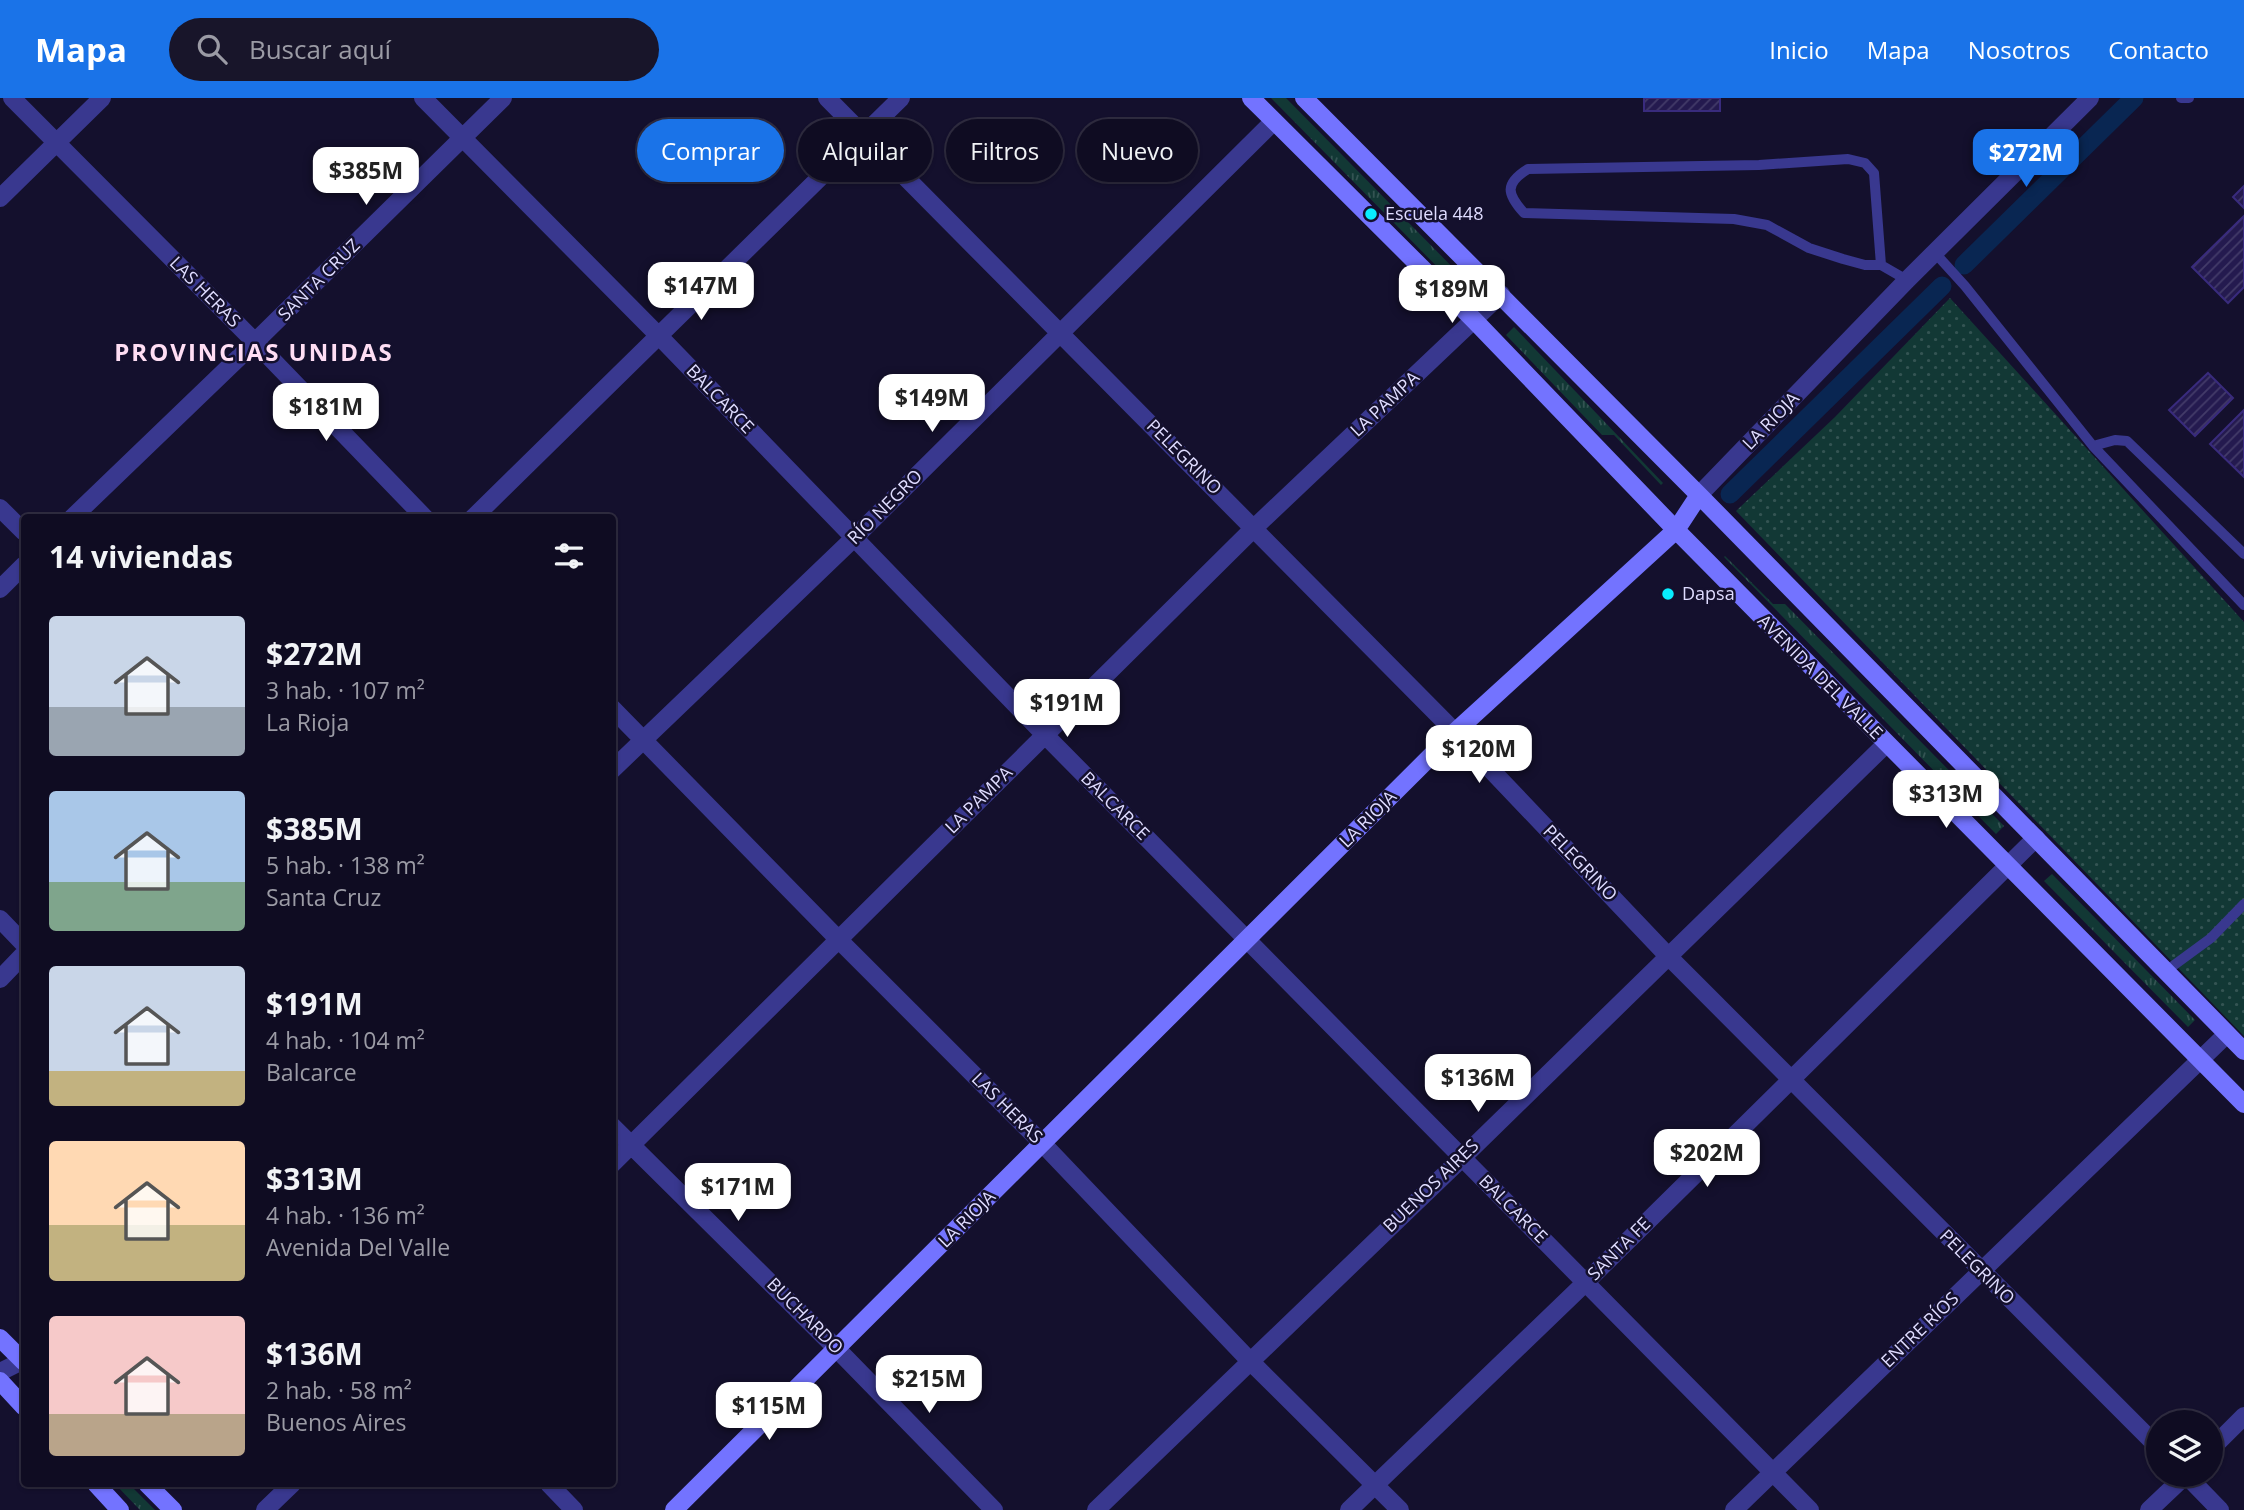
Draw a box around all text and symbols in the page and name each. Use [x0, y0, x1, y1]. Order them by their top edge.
search box [169, 18, 659, 81]
text: Mapa [35, 27, 127, 72]
icon: search [193, 30, 231, 68]
text: Buscar aquí [249, 31, 391, 67]
text: Inicio [1769, 33, 1829, 66]
text: Mapa [1867, 33, 1930, 66]
text: Nosotros [1968, 33, 2070, 66]
text: Contacto [2108, 33, 2209, 66]
chip: Comprar [637, 119, 784, 182]
chip: Alquilar [798, 119, 932, 182]
chip: Filtros [946, 119, 1063, 182]
chip: Nuevo [1077, 119, 1198, 182]
pin: $272M [1977, 130, 2075, 189]
text: $272M [1989, 136, 2063, 168]
pin: $385M [317, 148, 415, 207]
text: $385M [329, 154, 403, 186]
place label: Escuela 448 [1385, 201, 1483, 225]
marker: Escuela 448 [1363, 206, 1379, 222]
street label: SANTA CRUZ [272, 233, 364, 325]
street label: LAS HERAS [165, 251, 246, 332]
pin: $147M [652, 262, 750, 322]
pin: $189M [1403, 266, 1501, 325]
text: $147M [664, 269, 738, 301]
text: $189M [1415, 272, 1489, 304]
district label: PROVINCIAS UNIDAS [114, 335, 394, 368]
street label: BALCARCE [682, 358, 760, 438]
street label: LA PAMPA [1345, 365, 1424, 441]
pin: $149M [883, 374, 981, 434]
text: $149M [895, 381, 969, 413]
pin: $181M [277, 384, 375, 443]
street label: LA RIOJA [1737, 386, 1804, 454]
text: $181M [289, 390, 363, 422]
street label: PELEGRINO [1142, 414, 1227, 499]
street label: RÍO NEGRO [842, 464, 927, 549]
text: 14 viviendas [49, 536, 233, 577]
icon: filters [550, 537, 588, 575]
place label: Dapsa [1682, 581, 1735, 605]
marker: Dapsa [1660, 586, 1676, 602]
street label: AVENIDA DEL VALLE [1753, 608, 1889, 744]
text: $272M [266, 633, 363, 674]
icon: home [105, 644, 189, 728]
text: 3 hab. · 107 m² [266, 674, 425, 706]
pin: $191M [1018, 680, 1116, 739]
text: $191M [1030, 686, 1104, 718]
text: La Rioja [266, 706, 349, 738]
pin: $120M [1430, 726, 1528, 785]
text: $120M [1442, 732, 1516, 764]
street label: LA PAMPA [939, 760, 1018, 838]
street label: BALCARCE [1076, 766, 1155, 845]
pin: $313M [1897, 770, 1995, 830]
text: $313M [1909, 777, 1983, 809]
street label: LA RIOJA [1333, 784, 1402, 852]
text: $385M [266, 808, 363, 849]
icon: home [105, 819, 189, 903]
street label: PELEGRINO [1538, 819, 1623, 906]
text: 5 hab. · 138 m² [266, 849, 425, 881]
text: Santa Cruz [266, 881, 381, 913]
text: $191M [266, 983, 363, 1024]
icon: home [105, 994, 189, 1078]
text: 4 hab. · 104 m² [266, 1024, 425, 1056]
pin: $136M [1429, 1054, 1527, 1114]
text: Balcarce [266, 1056, 357, 1088]
text: $136M [1441, 1061, 1515, 1093]
street label: LAS HERAS [967, 1067, 1048, 1148]
pin: $202M [1658, 1130, 1756, 1189]
street label: BUENOS AIRES [1377, 1133, 1483, 1237]
text: $202M [1670, 1136, 1744, 1168]
text: $313M [266, 1158, 363, 1199]
pin: $171M [689, 1164, 787, 1223]
icon: home [105, 1169, 189, 1253]
street label: BALCARCE [1474, 1169, 1553, 1248]
text: $171M [701, 1170, 775, 1202]
street label: LA RIOJA [932, 1184, 1001, 1252]
text: 4 hab. · 136 m² [266, 1199, 425, 1231]
street label: SANTA FE [1581, 1211, 1655, 1285]
street label: PELEGRINO [1935, 1224, 2020, 1309]
text: Avenida Del Valle [266, 1231, 450, 1263]
street label: BUCHARDO [762, 1272, 849, 1359]
street label: ENTRE RÍOS [1875, 1286, 1963, 1372]
text: $136M [266, 1333, 363, 1374]
icon: home [105, 1344, 189, 1428]
pin: $215M [880, 1356, 978, 1415]
text: $215M [892, 1362, 966, 1394]
text: 2 hab. · 58 m² [266, 1374, 412, 1406]
pin: $115M [720, 1382, 818, 1442]
text: $115M [732, 1389, 806, 1421]
text: Buenos Aires [266, 1406, 406, 1438]
map controls [2146, 1410, 2223, 1487]
button: layers [2146, 1410, 2223, 1487]

